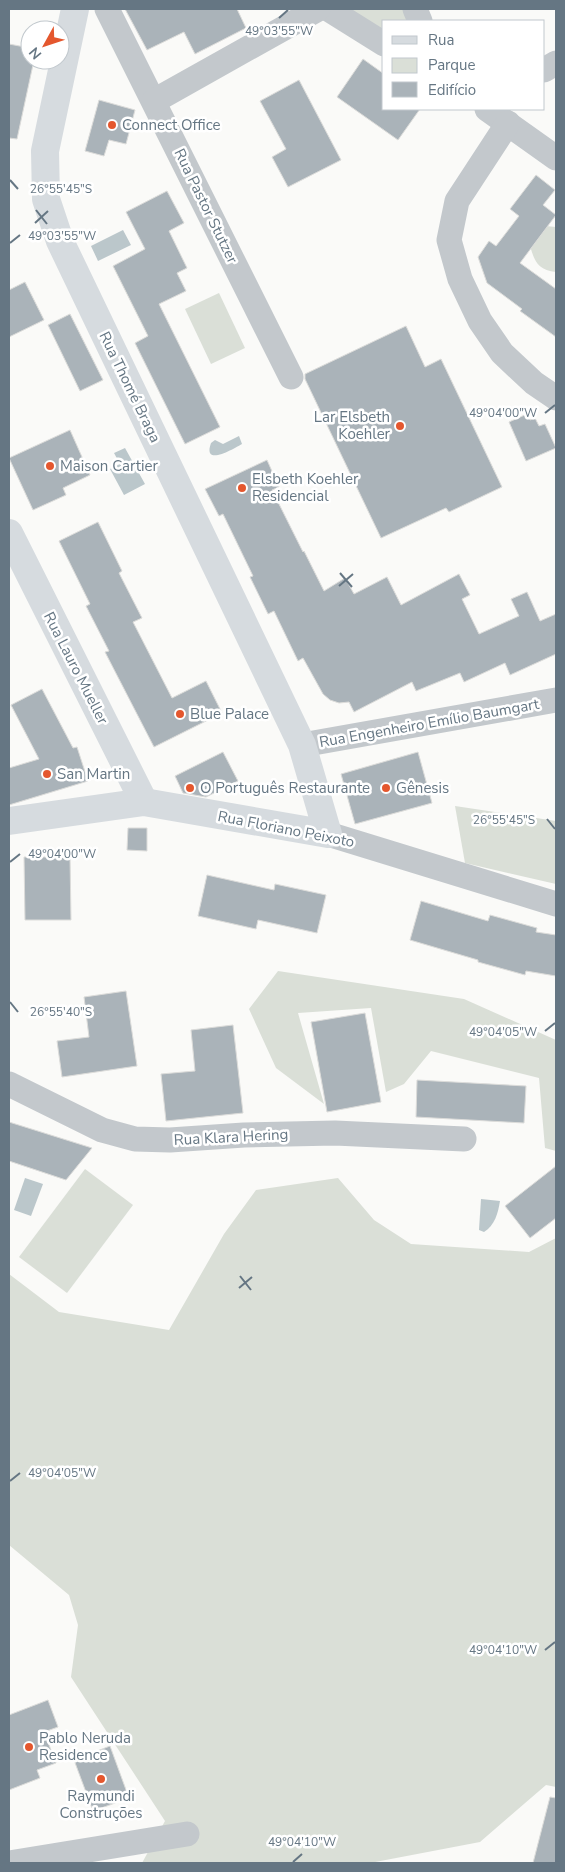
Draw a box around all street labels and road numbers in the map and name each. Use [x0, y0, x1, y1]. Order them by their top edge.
street label: Rua Pastor Stutzer [170, 145, 243, 267]
street label: Rua Thomé Braga [95, 328, 165, 446]
street label: Rua Lauro Mueller [39, 608, 113, 728]
street label: Rua Engenheiro Emílio Baumgart [318, 694, 541, 752]
street label: Rua Floriano Peixoto [216, 806, 356, 852]
street label: Rua Klara Hering [173, 1124, 289, 1150]

